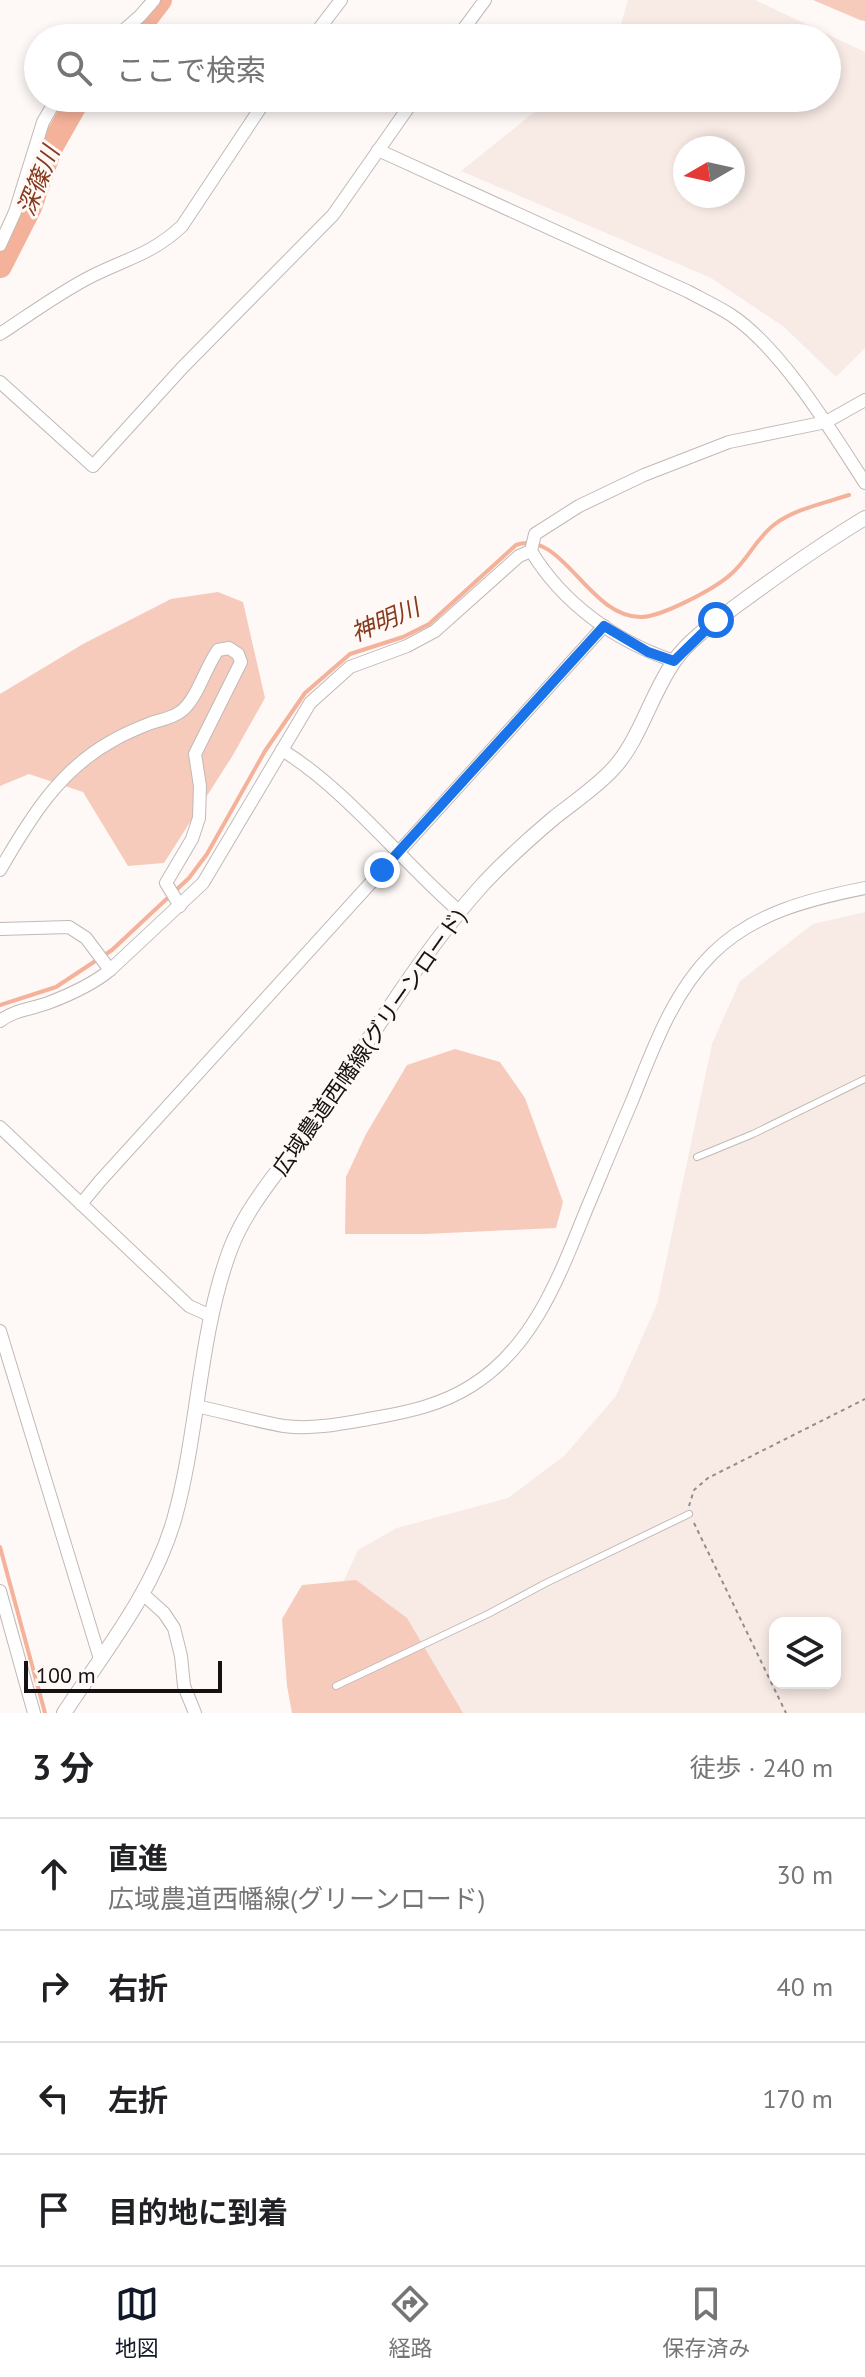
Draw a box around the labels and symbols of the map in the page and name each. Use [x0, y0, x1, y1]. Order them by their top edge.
north arrow [673, 136, 745, 208]
water label: 深篠川 [10, 139, 67, 220]
water label: 神明川 [346, 590, 427, 648]
route start [698, 602, 734, 638]
route end [364, 852, 400, 888]
street label: 広域農道西幡線(グリーンロード) [266, 903, 472, 1181]
scale bar [24, 1657, 222, 1693]

